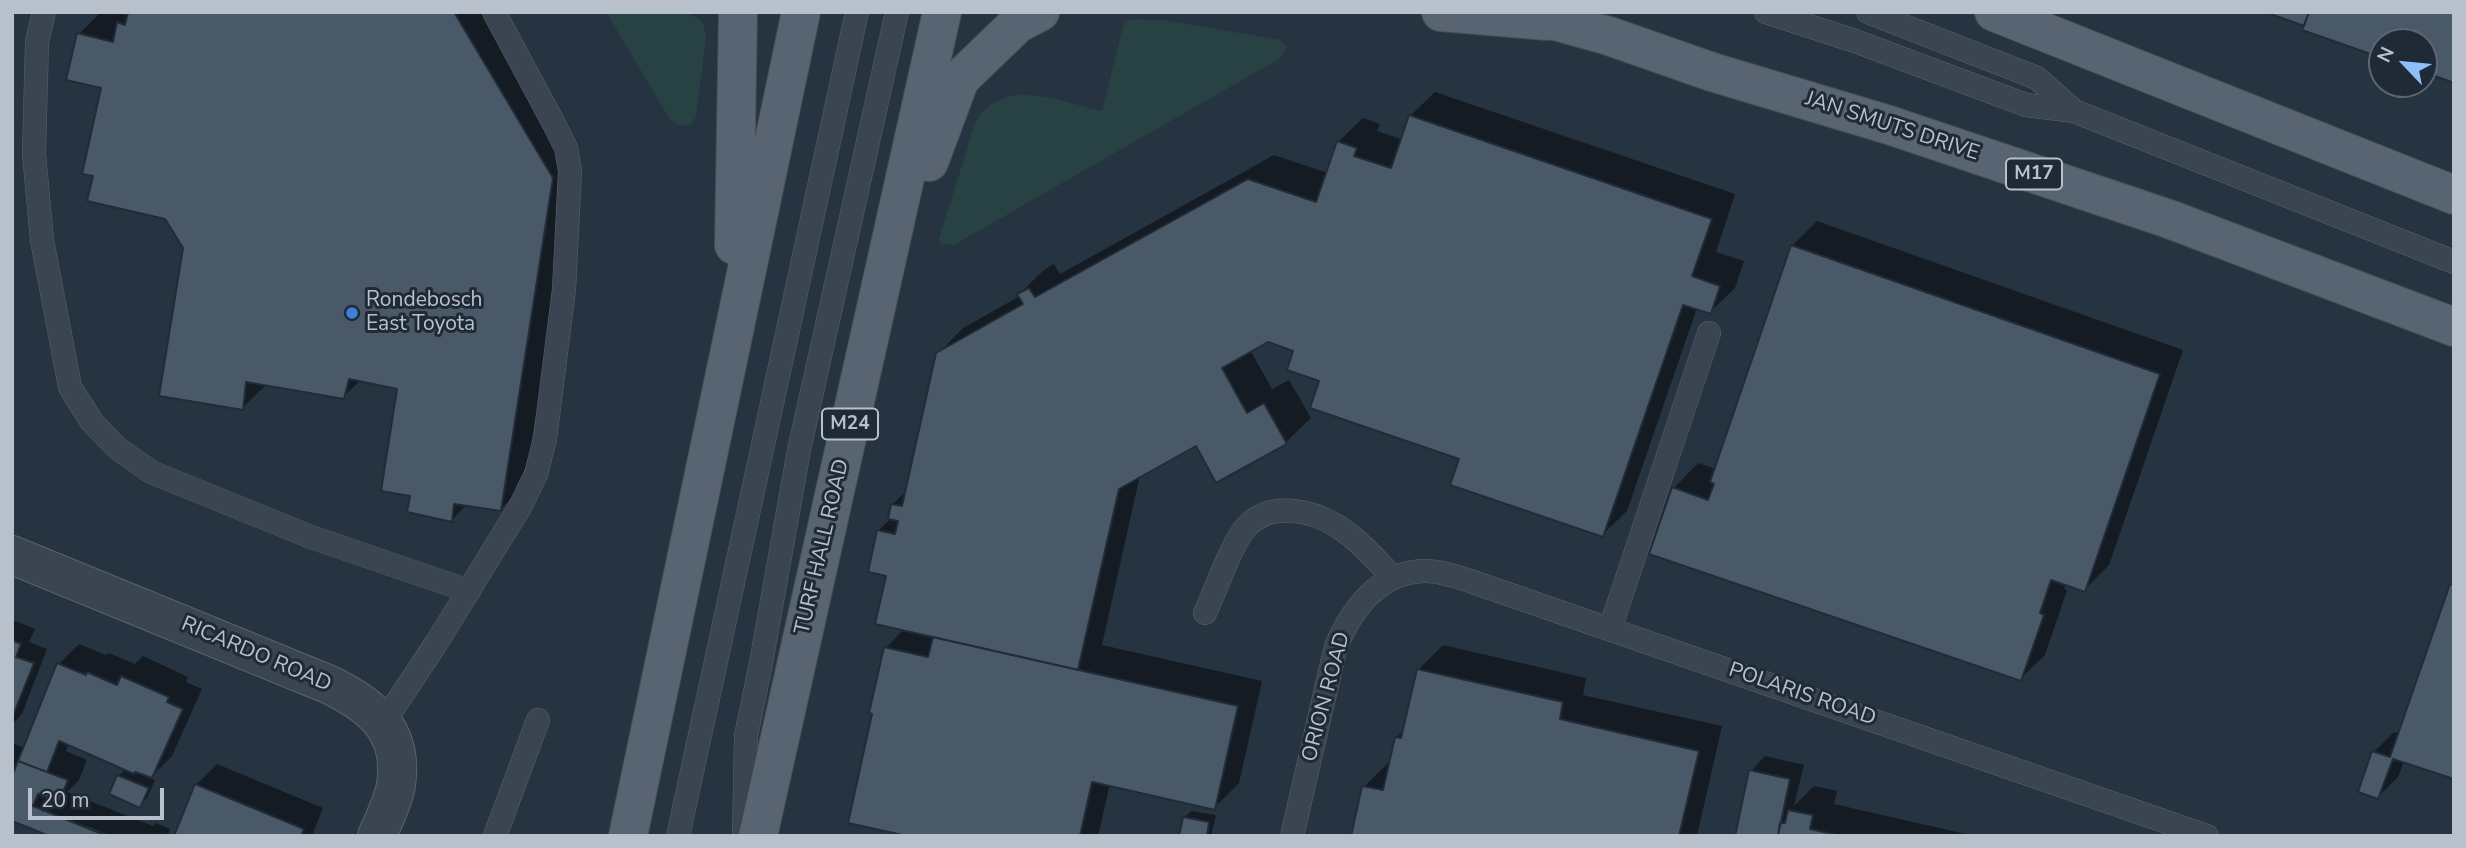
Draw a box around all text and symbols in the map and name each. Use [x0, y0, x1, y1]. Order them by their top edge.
north arrow [2368, 28, 2438, 98]
text: N [2371, 43, 2401, 67]
street label: JAN SMUTS DRIVE [1802, 87, 1982, 167]
road number: M17 [2006, 158, 2062, 190]
place label: Rondebosch East Toyota [366, 288, 482, 338]
marker: Rondebosch East Toyota [344, 305, 360, 321]
road number: M24 [822, 408, 878, 440]
street label: TURF HALL ROAD [791, 457, 855, 637]
street label: RICARDO ROAD [177, 612, 335, 698]
street label: ORION ROAD [1298, 629, 1356, 765]
street label: POLARIS ROAD [1725, 658, 1879, 732]
scale bar [32, 774, 168, 818]
text: 20 m [41, 786, 90, 814]

